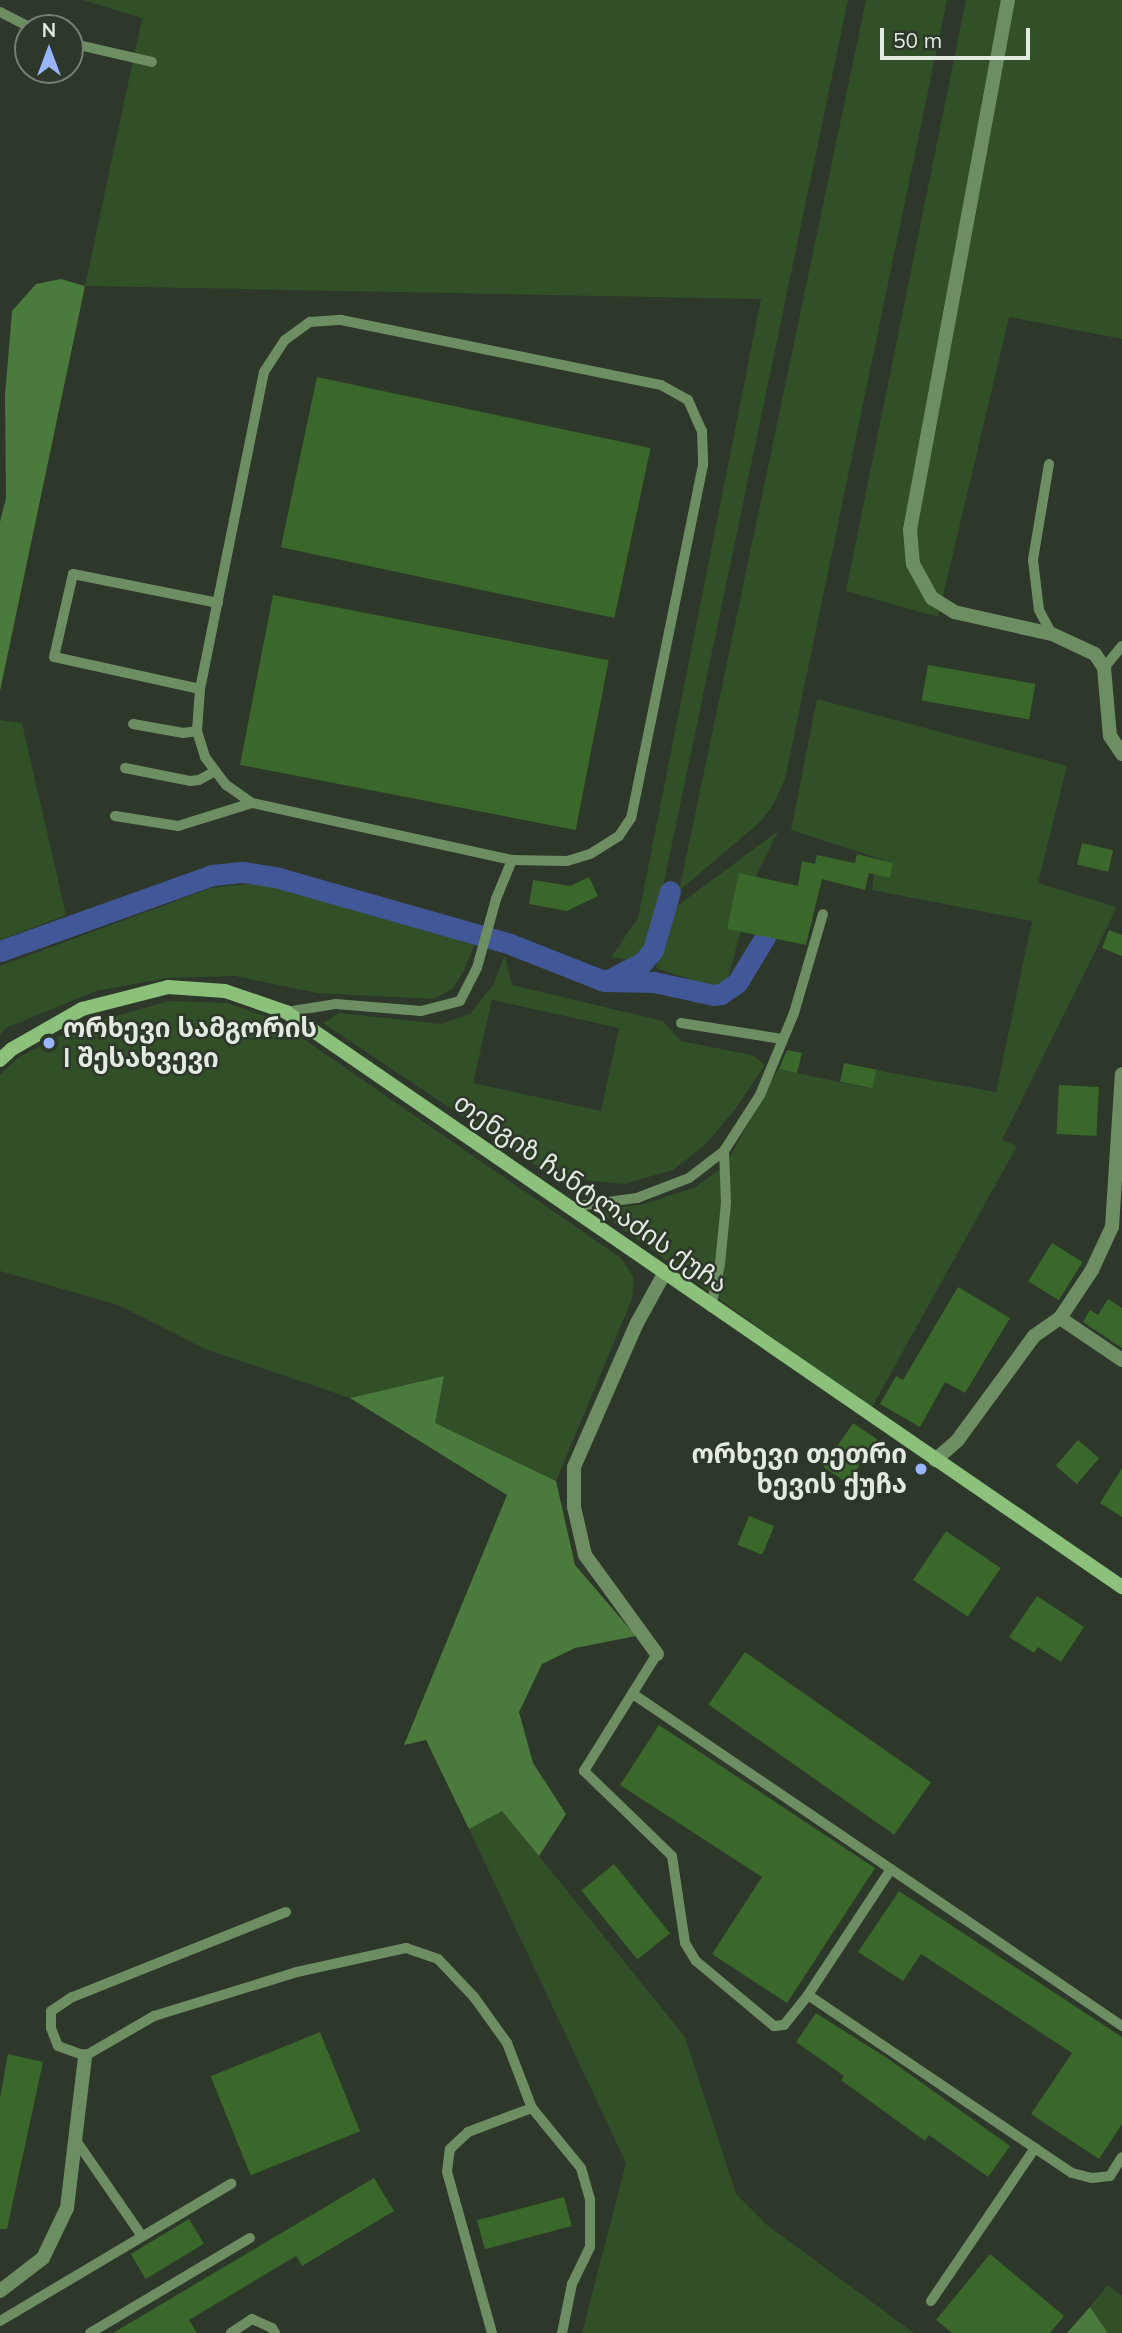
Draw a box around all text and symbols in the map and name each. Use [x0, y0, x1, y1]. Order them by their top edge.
north arrow [14, 14, 84, 84]
scale bar [884, 14, 1034, 58]
text: N [42, 18, 56, 42]
text: 50 m [893, 27, 942, 53]
place label: ორხევი სამგორის I შესახვევი [63, 1012, 317, 1074]
marker: ორხევი სამგორის I შესახვევი [41, 1035, 57, 1051]
street label: თენგიზ ჩანტლაძის ქუჩა [448, 1086, 734, 1300]
place label: ორხევი თეთრი ხევის ქუჩა [691, 1438, 907, 1500]
marker: ორხევი თეთრი ხევის ქუჩა [913, 1461, 929, 1477]

